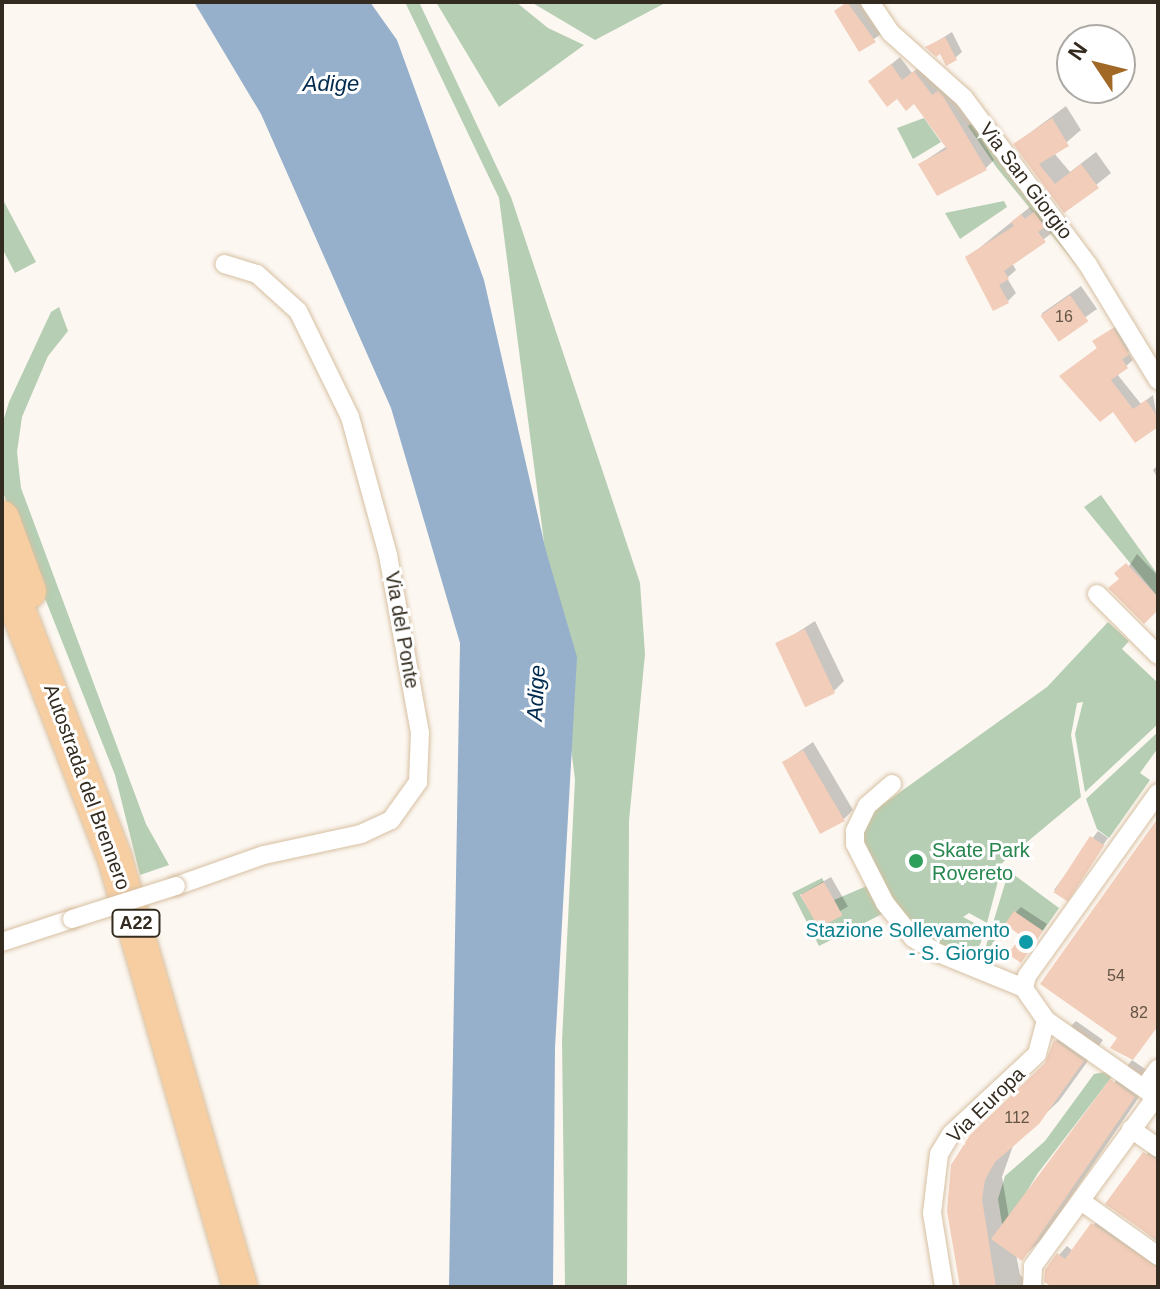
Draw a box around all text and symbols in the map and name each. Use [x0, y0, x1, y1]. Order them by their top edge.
north arrow [1056, 24, 1136, 104]
text: N [1063, 37, 1092, 65]
water label: Adige [303, 71, 359, 97]
street label: Via San Giorgio [974, 118, 1078, 244]
house number: 16 [1055, 307, 1073, 327]
street label: Via del Ponte [380, 570, 424, 690]
water label: Adige [521, 664, 551, 722]
street label: Autostrada del Brennero [39, 681, 135, 893]
place label: Skate Park Rovereto [932, 838, 1030, 885]
marker: Skate Park Rovereto [907, 852, 925, 870]
road number: A22 [110, 909, 162, 937]
place label: Stazione Sollevamento - S. Giorgio [805, 918, 1010, 965]
marker: Stazione Sollevamento - S. Giorgio [1017, 933, 1035, 951]
house number: 54 [1107, 966, 1125, 986]
house number: 82 [1130, 1003, 1148, 1023]
street label: Via Europa [942, 1062, 1030, 1148]
house number: 112 [1004, 1108, 1030, 1128]

